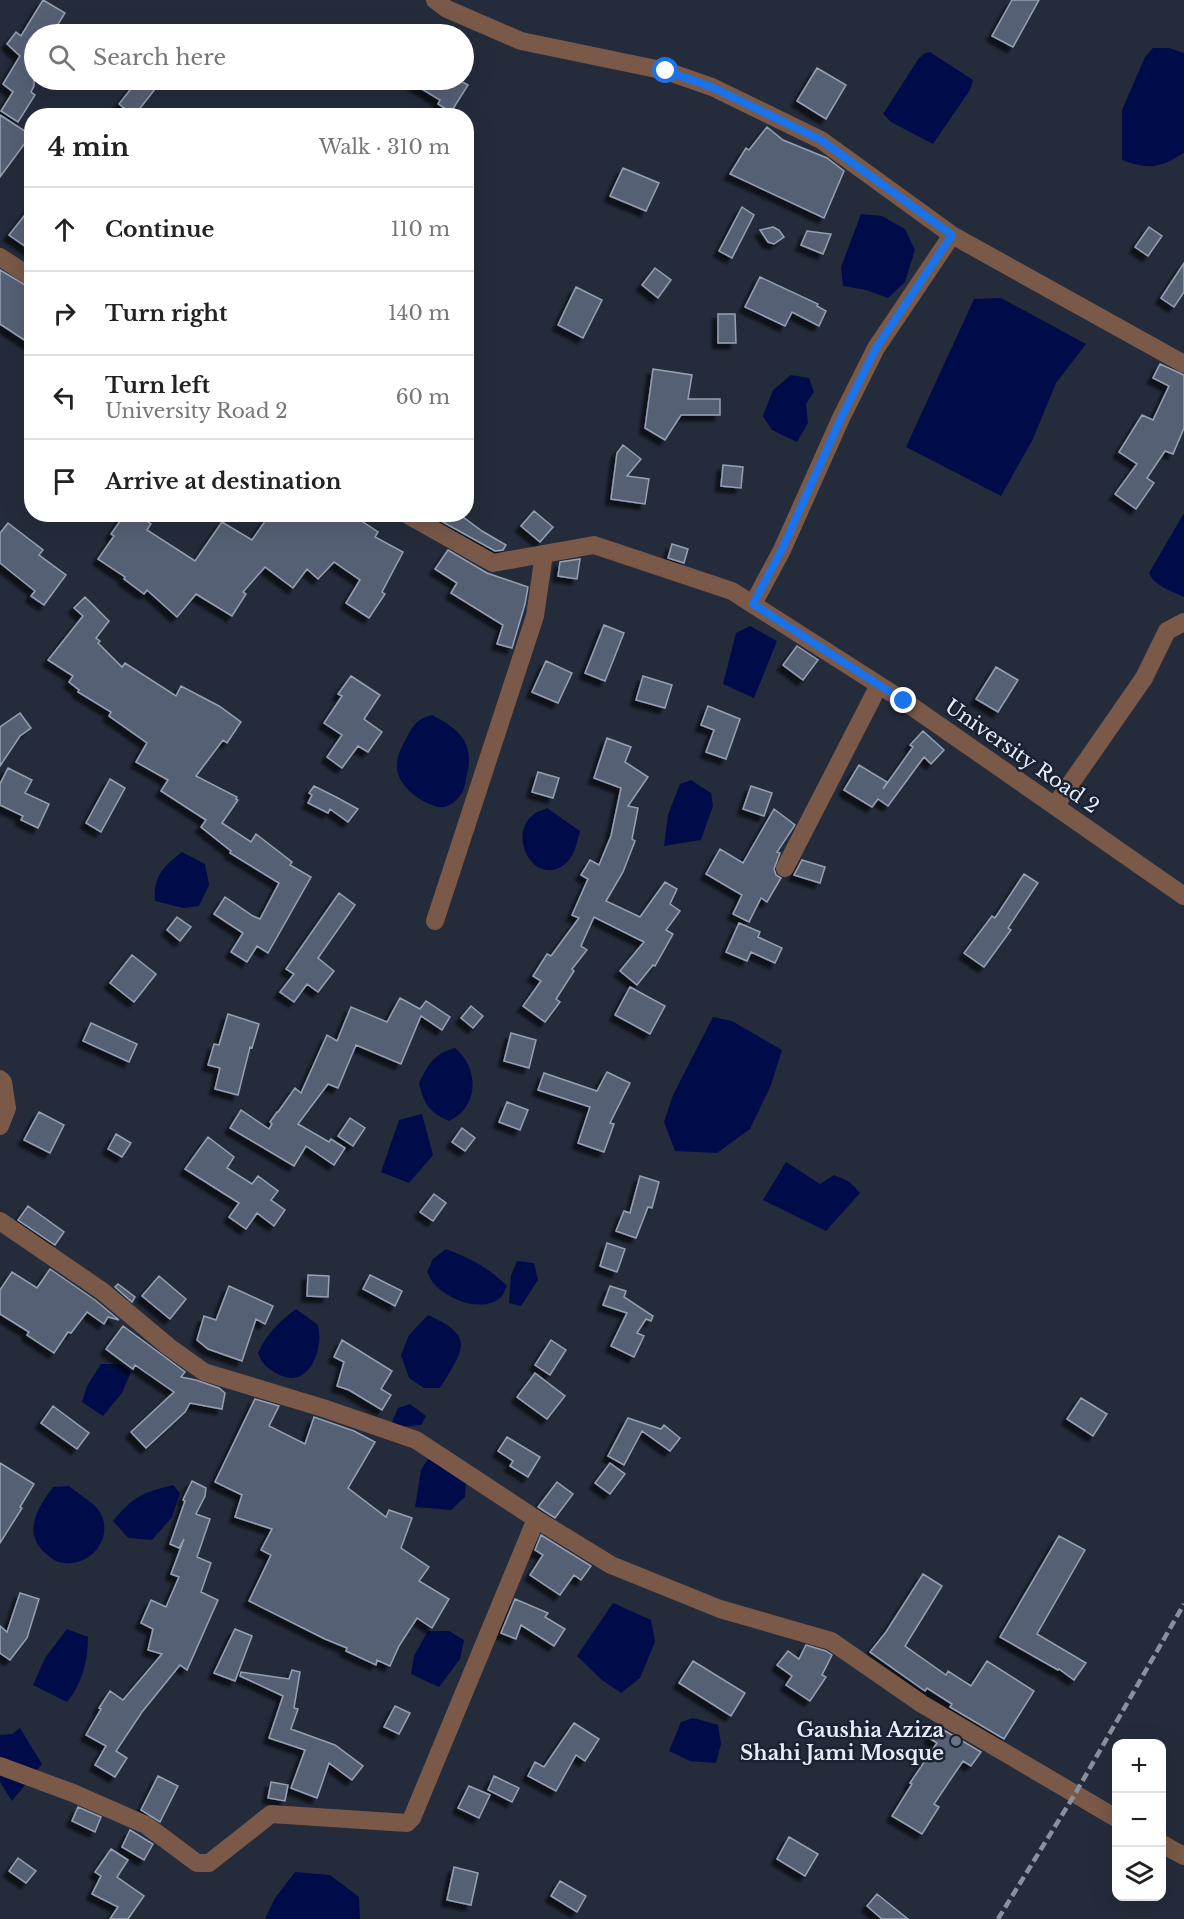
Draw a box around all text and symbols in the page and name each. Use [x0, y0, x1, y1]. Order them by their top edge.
search box [24, 24, 474, 90]
icon: search [45, 41, 78, 74]
text: Search here [93, 44, 226, 71]
route start [652, 57, 678, 83]
text: 4 min [48, 131, 129, 163]
text: Walk · 310 m [319, 135, 450, 159]
icon: ahead [48, 213, 81, 246]
text: Continue [105, 216, 214, 243]
text: 110 m [391, 217, 450, 241]
icon: right [48, 297, 81, 330]
text: Turn right [105, 300, 227, 327]
text: 140 m [388, 301, 450, 325]
text: Turn left [105, 372, 210, 399]
icon: left [48, 381, 81, 414]
text: 60 m [396, 385, 450, 409]
text: University Road 2 [105, 399, 288, 423]
icon: arrive [48, 465, 81, 498]
text: Arrive at destination [105, 468, 342, 495]
route end [890, 687, 916, 713]
street label: University Road 2 [940, 694, 1104, 818]
place label: Gaushia Aziza Shahi Jami Mosque [740, 1718, 945, 1765]
marker: Gaushia Aziza Shahi Jami Mosque [949, 1734, 963, 1748]
map controls [1112, 1739, 1166, 1901]
button: + [1112, 1739, 1166, 1793]
button: − [1112, 1793, 1166, 1847]
button: layers [1112, 1847, 1166, 1901]

